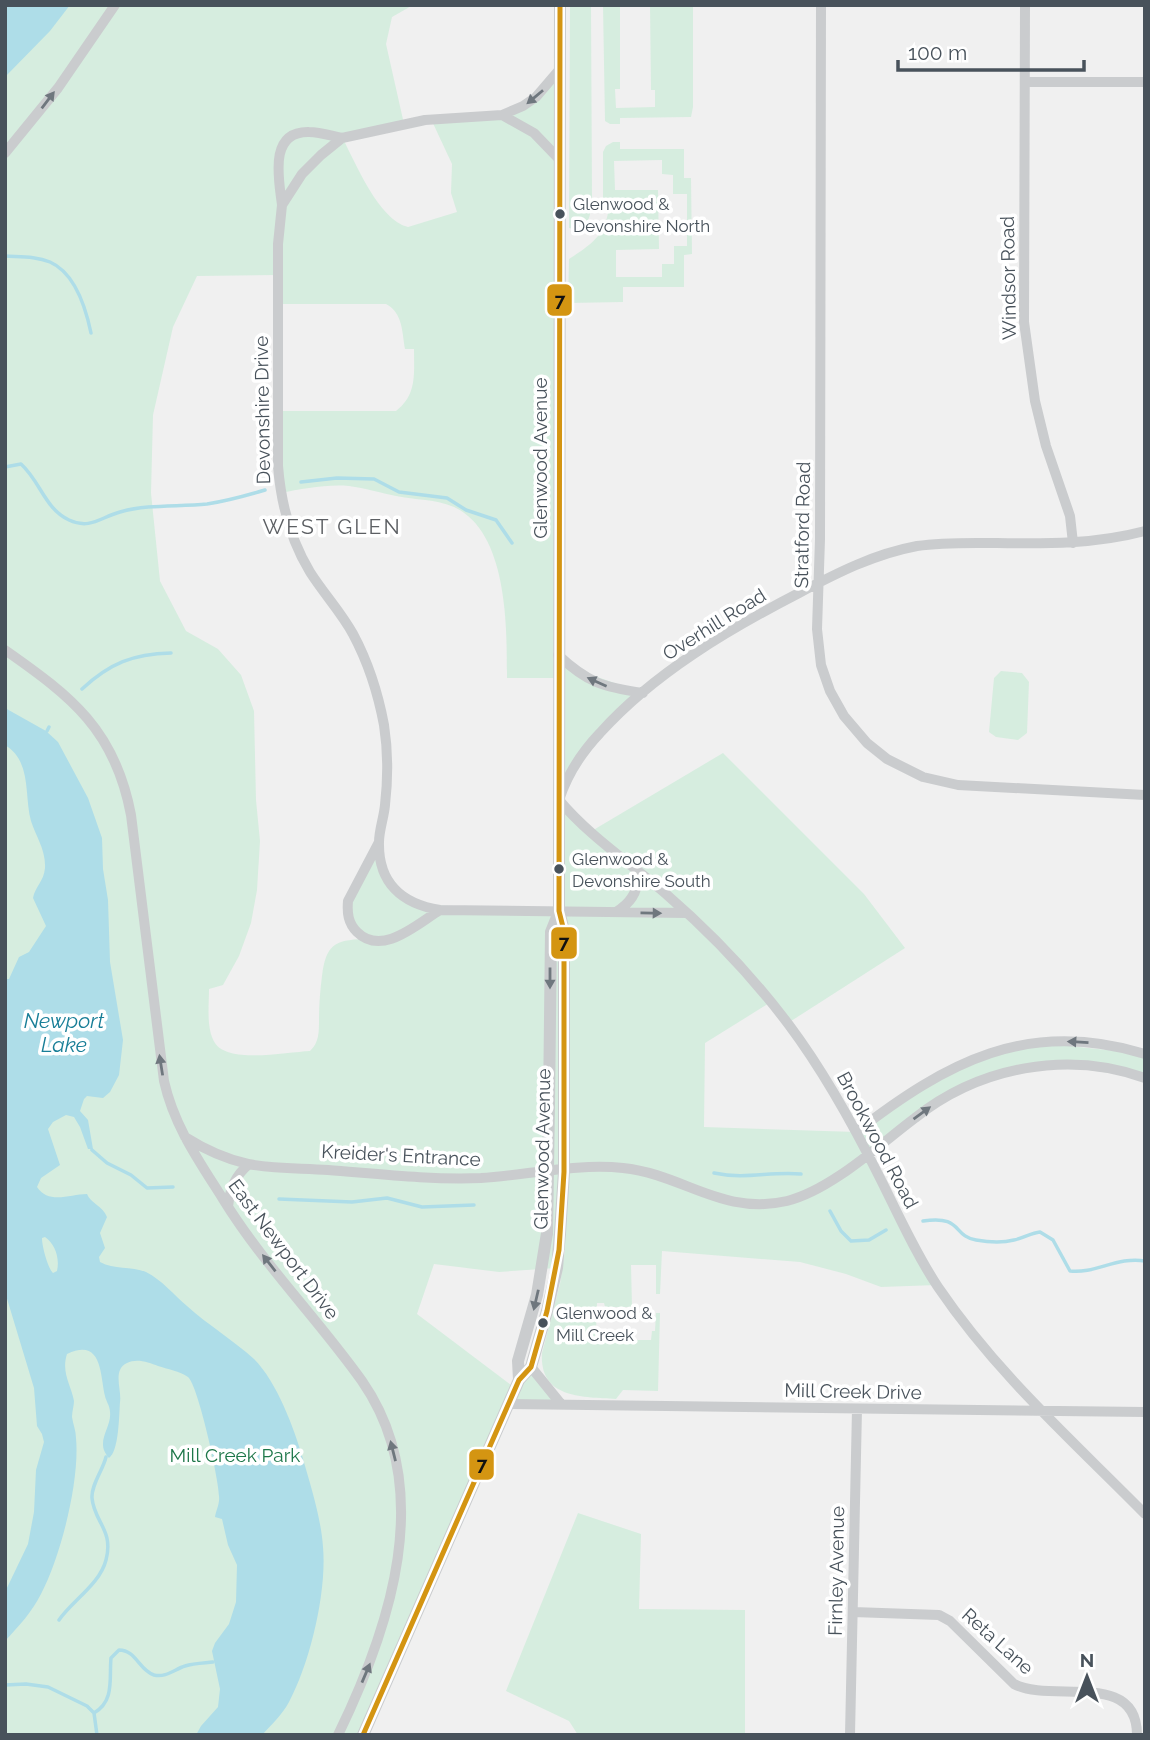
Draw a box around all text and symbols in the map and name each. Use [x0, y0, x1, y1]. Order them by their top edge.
scale bar [898, 28, 1084, 72]
text: 100 m [908, 40, 967, 65]
one-way arrow [526, 89, 543, 104]
one-way arrow [41, 92, 56, 110]
place label: Glenwood & Devonshire North [573, 194, 710, 236]
marker: Glenwood & Devonshire North [553, 207, 567, 221]
street label: Windsor Road [996, 216, 1020, 340]
line badge: 7 [546, 283, 573, 317]
text: 7 [555, 289, 566, 311]
street label: Devonshire Drive [250, 335, 274, 485]
street label: Glenwood Avenue [529, 377, 551, 539]
street label: Stratford Road [790, 461, 814, 589]
district label: WEST GLEN [262, 514, 402, 539]
street label: Overhill Road [658, 584, 770, 664]
one-way arrow [586, 677, 607, 688]
place label: Glenwood & Devonshire South [572, 849, 711, 891]
marker: Glenwood & Devonshire South [552, 862, 566, 876]
one-way arrow [640, 907, 662, 918]
line badge: 7 [550, 926, 578, 960]
text: 7 [559, 931, 570, 953]
one-way arrow [544, 967, 556, 989]
water label: Newport Lake [24, 1008, 105, 1057]
one-way arrow [1067, 1036, 1089, 1047]
one-way arrow [155, 1054, 166, 1076]
street label: Glenwood Avenue [530, 1068, 554, 1230]
street label: Brookwood Road [833, 1068, 923, 1212]
one-way arrow [913, 1106, 931, 1120]
street label: Kreider's Entrance [321, 1140, 481, 1170]
street label: East Newport Drive [224, 1175, 344, 1323]
one-way arrow [261, 1254, 276, 1272]
one-way arrow [530, 1289, 541, 1311]
place label: Glenwood & Mill Creek [556, 1303, 653, 1345]
marker: Glenwood & Mill Creek [536, 1316, 550, 1330]
street label: Mill Creek Drive [784, 1379, 922, 1403]
one-way arrow [387, 1440, 398, 1462]
park label: Mill Creek Park [170, 1444, 300, 1466]
line badge: 7 [468, 1448, 495, 1481]
text: 7 [477, 1453, 488, 1475]
street label: Firnley Avenue [824, 1506, 848, 1636]
street label: Reta Lane [958, 1603, 1038, 1679]
north arrow [1052, 1642, 1122, 1712]
text: N [1080, 1649, 1094, 1671]
one-way arrow [360, 1663, 372, 1683]

